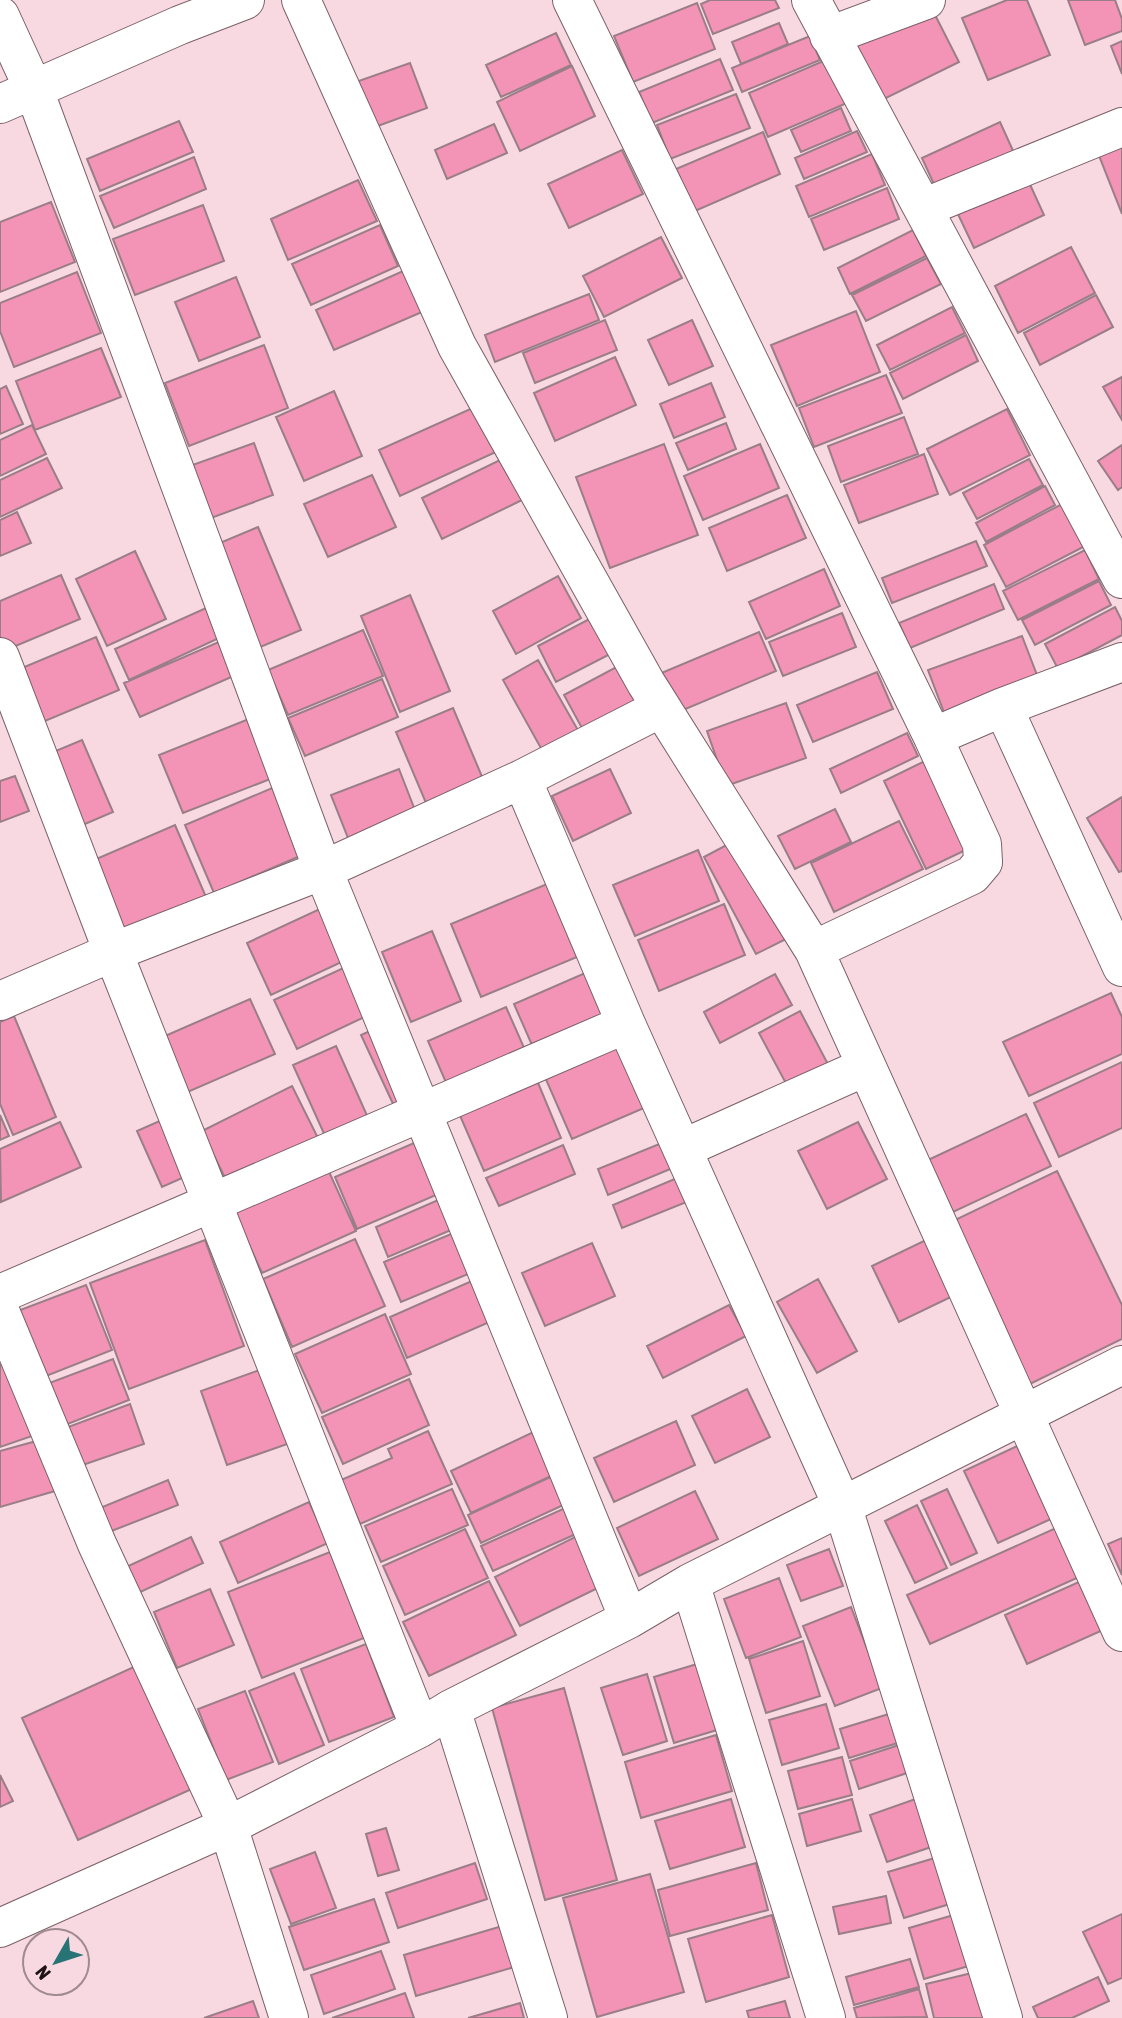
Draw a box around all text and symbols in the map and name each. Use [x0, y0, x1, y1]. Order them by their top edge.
north arrow [21, 1927, 91, 1997]
text: N [31, 1961, 55, 1984]

